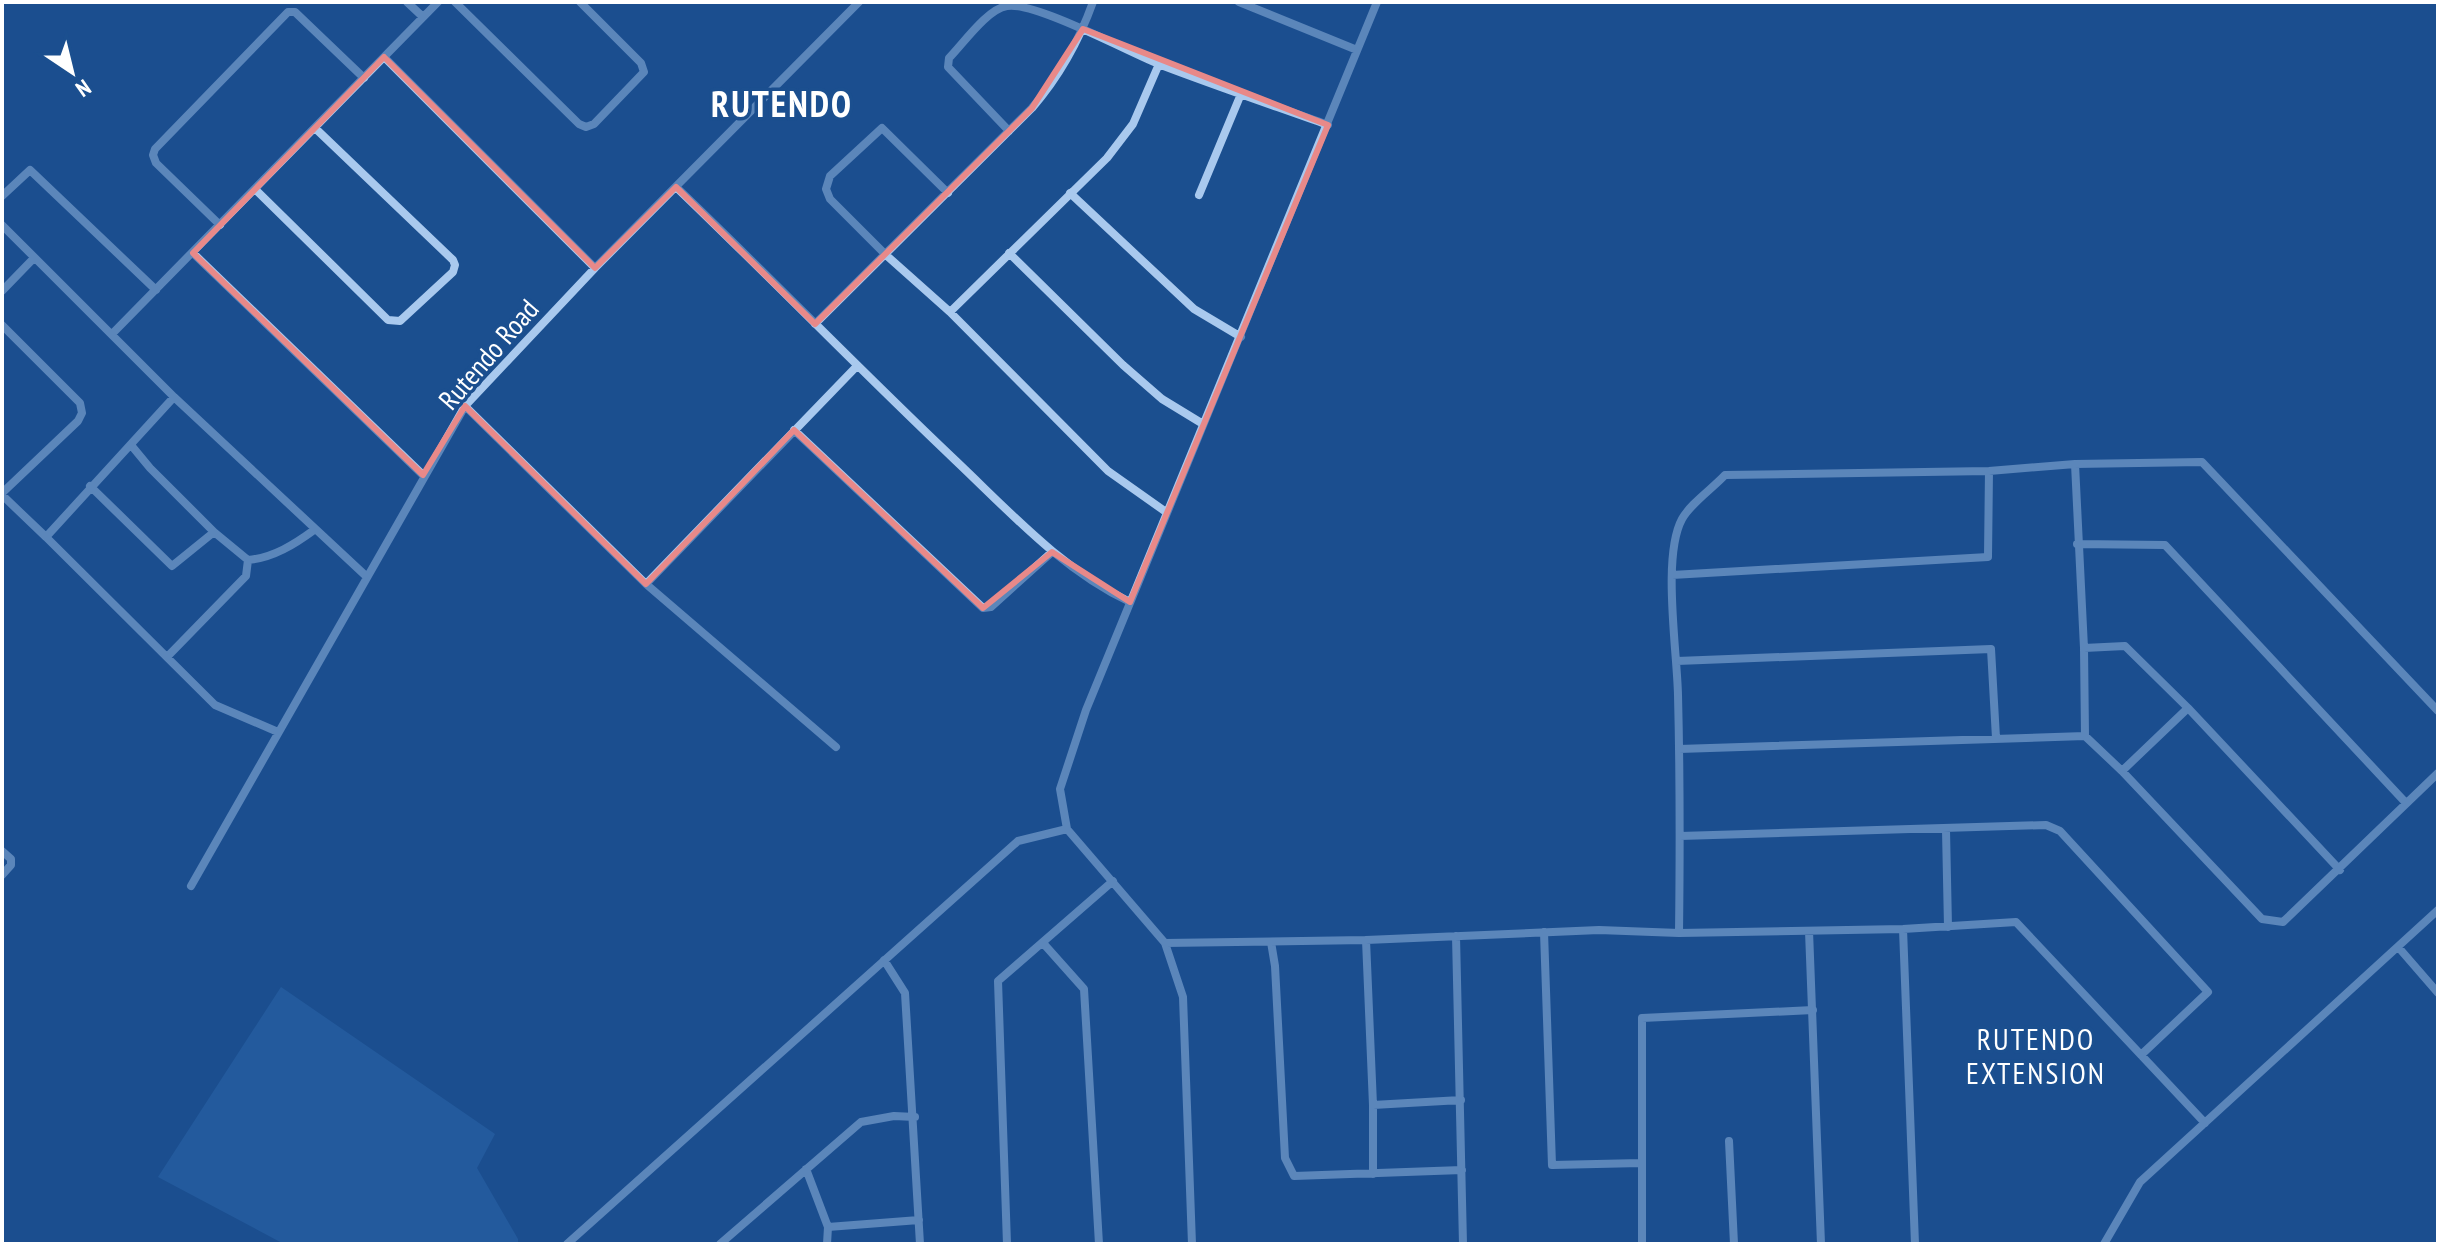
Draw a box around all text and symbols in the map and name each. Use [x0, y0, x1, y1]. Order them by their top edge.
north arrow [32, 32, 112, 112]
text: N [71, 74, 96, 103]
district label: RUTENDO [711, 80, 853, 127]
street label: Rutendo Road [430, 291, 546, 417]
district label: RUTENDO EXTENSION [1966, 1019, 2106, 1092]

